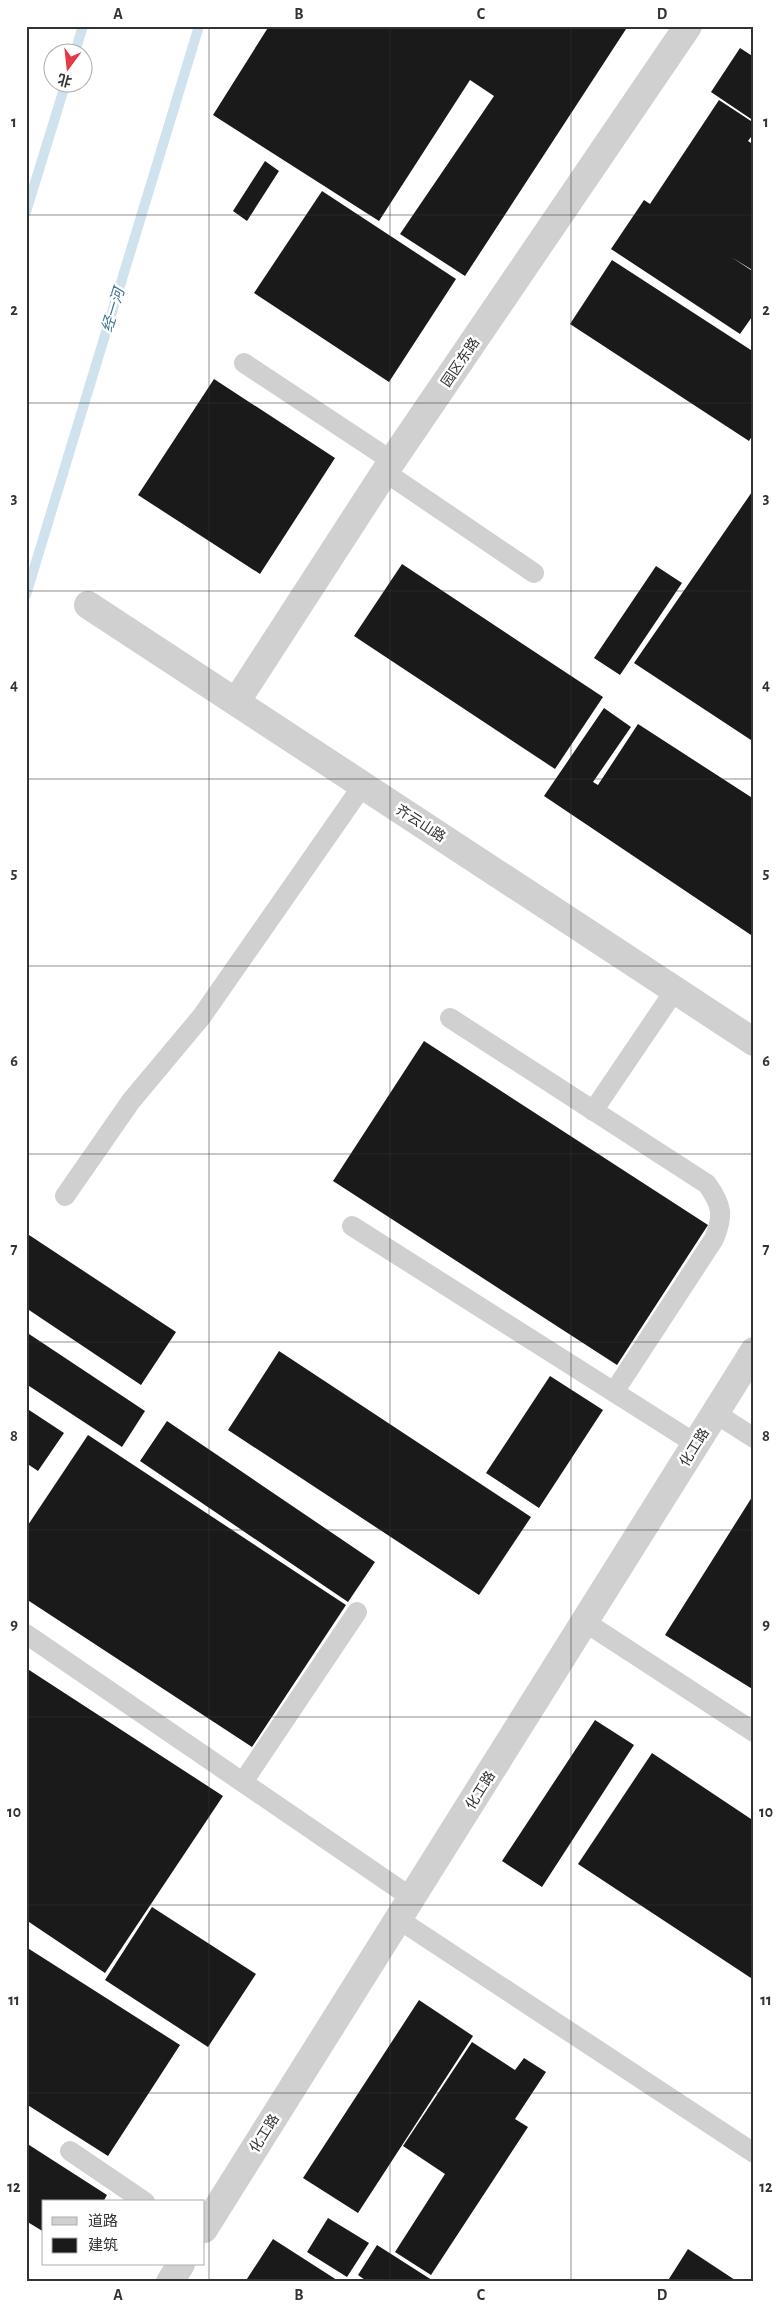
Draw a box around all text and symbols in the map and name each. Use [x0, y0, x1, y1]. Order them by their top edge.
text: A [113, 6, 123, 22]
text: B [294, 6, 304, 22]
text: C [477, 6, 486, 22]
text: D [657, 6, 668, 22]
north arrow [42, 42, 92, 92]
text: 北 [56, 71, 73, 89]
text: 1 [11, 114, 17, 130]
text: 1 [763, 114, 769, 130]
water label: 经一河 [99, 283, 128, 334]
text: 2 [10, 302, 18, 318]
text: 2 [762, 302, 770, 318]
street label: 园区东路 [439, 335, 482, 390]
text: 3 [11, 490, 18, 506]
text: 3 [763, 490, 770, 506]
text: 4 [10, 677, 18, 693]
text: 4 [762, 677, 770, 693]
street label: 齐云山路 [393, 802, 448, 845]
text: 5 [11, 865, 18, 881]
text: 5 [763, 865, 770, 881]
text: 6 [10, 1053, 18, 1069]
text: 6 [762, 1053, 770, 1069]
text: 7 [11, 1241, 18, 1257]
text: 7 [763, 1241, 770, 1257]
street label: 化工路 [676, 1425, 712, 1469]
text: 8 [10, 1428, 18, 1444]
text: 8 [762, 1428, 770, 1444]
text: 9 [10, 1616, 18, 1632]
text: 9 [762, 1616, 770, 1632]
street label: 化工路 [462, 1768, 498, 1812]
text: 10 [7, 1804, 21, 1820]
text: 10 [759, 1804, 773, 1820]
text: 11 [8, 1992, 20, 2008]
text: 11 [760, 1992, 772, 2008]
street label: 化工路 [246, 2111, 282, 2155]
text: 12 [7, 2179, 21, 2195]
text: 12 [759, 2179, 773, 2195]
legend [42, 2200, 205, 2266]
text: 道路 [88, 2213, 118, 2229]
text: 建筑 [88, 2237, 118, 2253]
text: A [113, 2287, 123, 2303]
text: B [294, 2287, 304, 2303]
text: C [477, 2287, 486, 2303]
text: D [657, 2287, 668, 2303]

